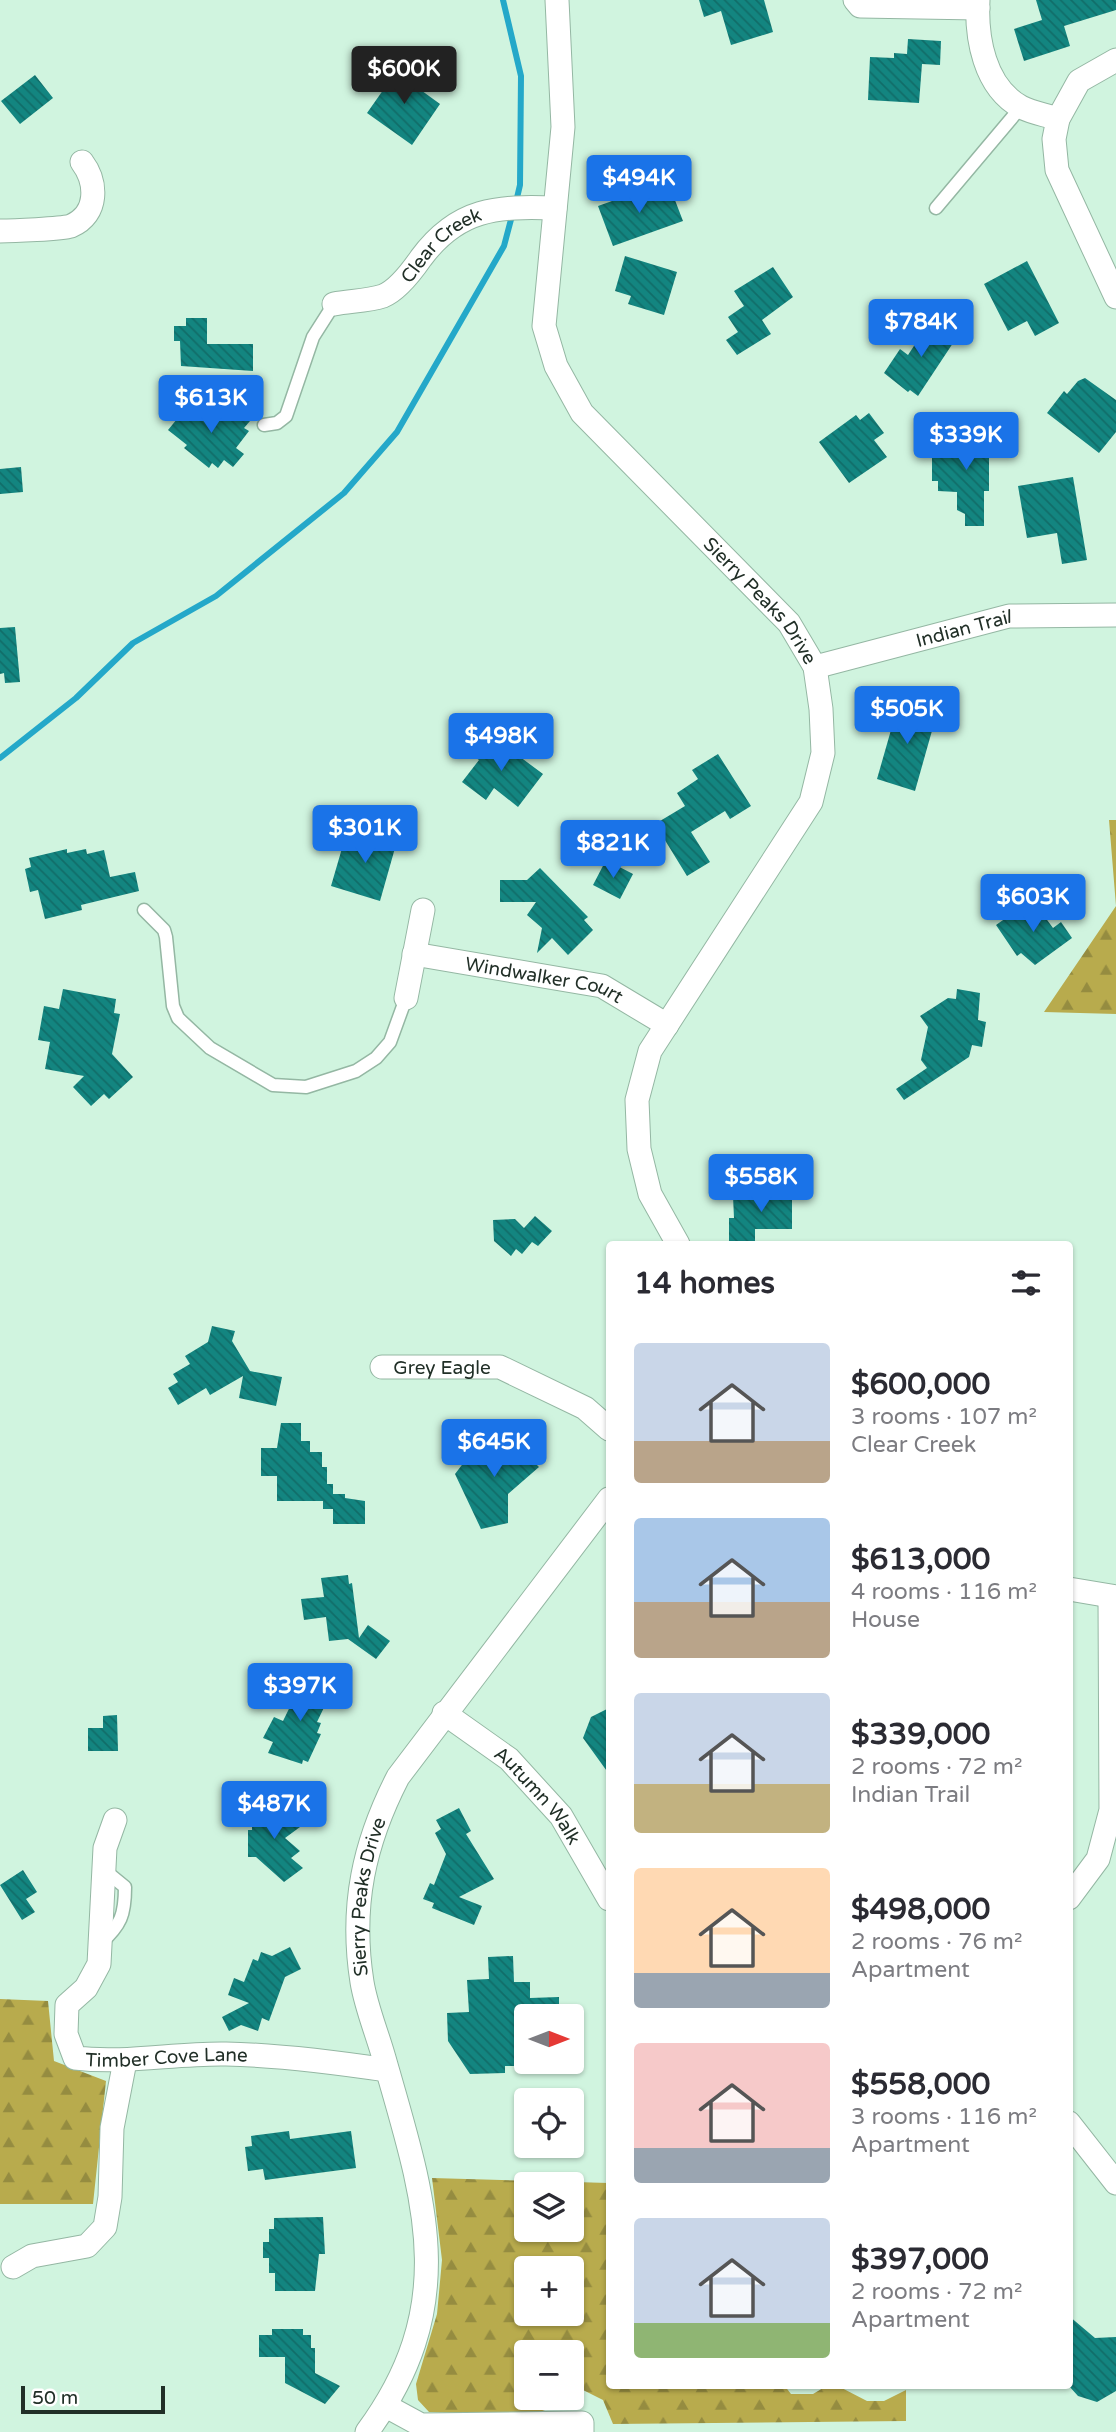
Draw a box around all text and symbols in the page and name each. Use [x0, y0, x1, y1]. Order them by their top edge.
pin: $600K [355, 46, 453, 106]
text: $600K [368, 55, 440, 83]
pin: $494K [590, 156, 688, 215]
text: $494K [603, 164, 675, 192]
street label: Clear Creek [396, 204, 484, 288]
pin: $784K [872, 300, 970, 359]
text: $784K [885, 308, 957, 336]
pin: $613K [162, 376, 260, 435]
text: $613K [175, 384, 247, 412]
pin: $339K [917, 412, 1015, 472]
text: $339K [930, 421, 1002, 449]
street label: Sierry Peaks Drive [699, 533, 821, 668]
street label: Indian Trail [914, 606, 1012, 652]
pin: $505K [858, 686, 956, 746]
text: $505K [871, 695, 943, 723]
pin: $498K [452, 714, 550, 773]
text: $498K [465, 722, 537, 750]
pin: $301K [316, 806, 414, 865]
text: $301K [329, 814, 401, 842]
pin: $821K [564, 820, 662, 880]
text: $821K [577, 829, 649, 857]
pin: $603K [984, 874, 1082, 934]
text: $603K [997, 883, 1069, 911]
street label: Windwalker Court [464, 953, 627, 1008]
pin: $558K [712, 1154, 810, 1214]
text: $558K [725, 1163, 797, 1191]
icon: filters [1007, 1264, 1045, 1302]
text: 14 homes [634, 1265, 775, 1302]
street label: Grey Eagle [393, 1357, 491, 1379]
text: $600,000 [851, 1366, 990, 1403]
icon: home [690, 1371, 774, 1455]
text: 3 rooms · 107 m² [851, 1403, 1037, 1431]
pin: $645K [445, 1420, 543, 1479]
text: $645K [458, 1428, 530, 1456]
text: Clear Creek [851, 1431, 976, 1459]
text: $613,000 [851, 1541, 990, 1578]
icon: home [690, 1546, 774, 1630]
text: 4 rooms · 116 m² [851, 1578, 1037, 1606]
text: House [851, 1606, 920, 1634]
pin: $397K [251, 1664, 349, 1723]
text: $397K [264, 1672, 336, 1700]
text: $339,000 [851, 1716, 990, 1753]
icon: home [690, 1721, 774, 1805]
street label: Autumn Walk [490, 1742, 585, 1848]
text: 2 rooms · 72 m² [851, 1753, 1022, 1781]
text: Indian Trail [851, 1781, 970, 1809]
pin: $487K [225, 1782, 323, 1841]
text: $487K [238, 1790, 310, 1818]
street label: Sierry Peaks Drive [348, 1814, 391, 1978]
text: $498,000 [851, 1891, 990, 1928]
icon: home [690, 1896, 774, 1980]
text: 2 rooms · 76 m² [851, 1928, 1022, 1956]
text: Apartment [851, 1956, 970, 1984]
north arrow [514, 2004, 584, 2074]
map controls [514, 2004, 584, 2410]
street label: Timber Cove Lane [85, 2044, 248, 2072]
text: $558,000 [851, 2066, 990, 2103]
icon: home [690, 2071, 774, 2155]
button: locate [514, 2088, 584, 2158]
text: 3 rooms · 116 m² [851, 2103, 1037, 2131]
text: Apartment [851, 2131, 970, 2159]
button: layers [514, 2172, 584, 2242]
text: $397,000 [851, 2241, 989, 2278]
icon: home [690, 2246, 774, 2330]
button: + [514, 2256, 584, 2326]
text: 2 rooms · 72 m² [851, 2278, 1022, 2306]
text: Apartment [851, 2306, 970, 2334]
button: − [514, 2340, 584, 2410]
scale bar [21, 2383, 164, 2415]
text: 50 m [32, 2387, 78, 2409]

